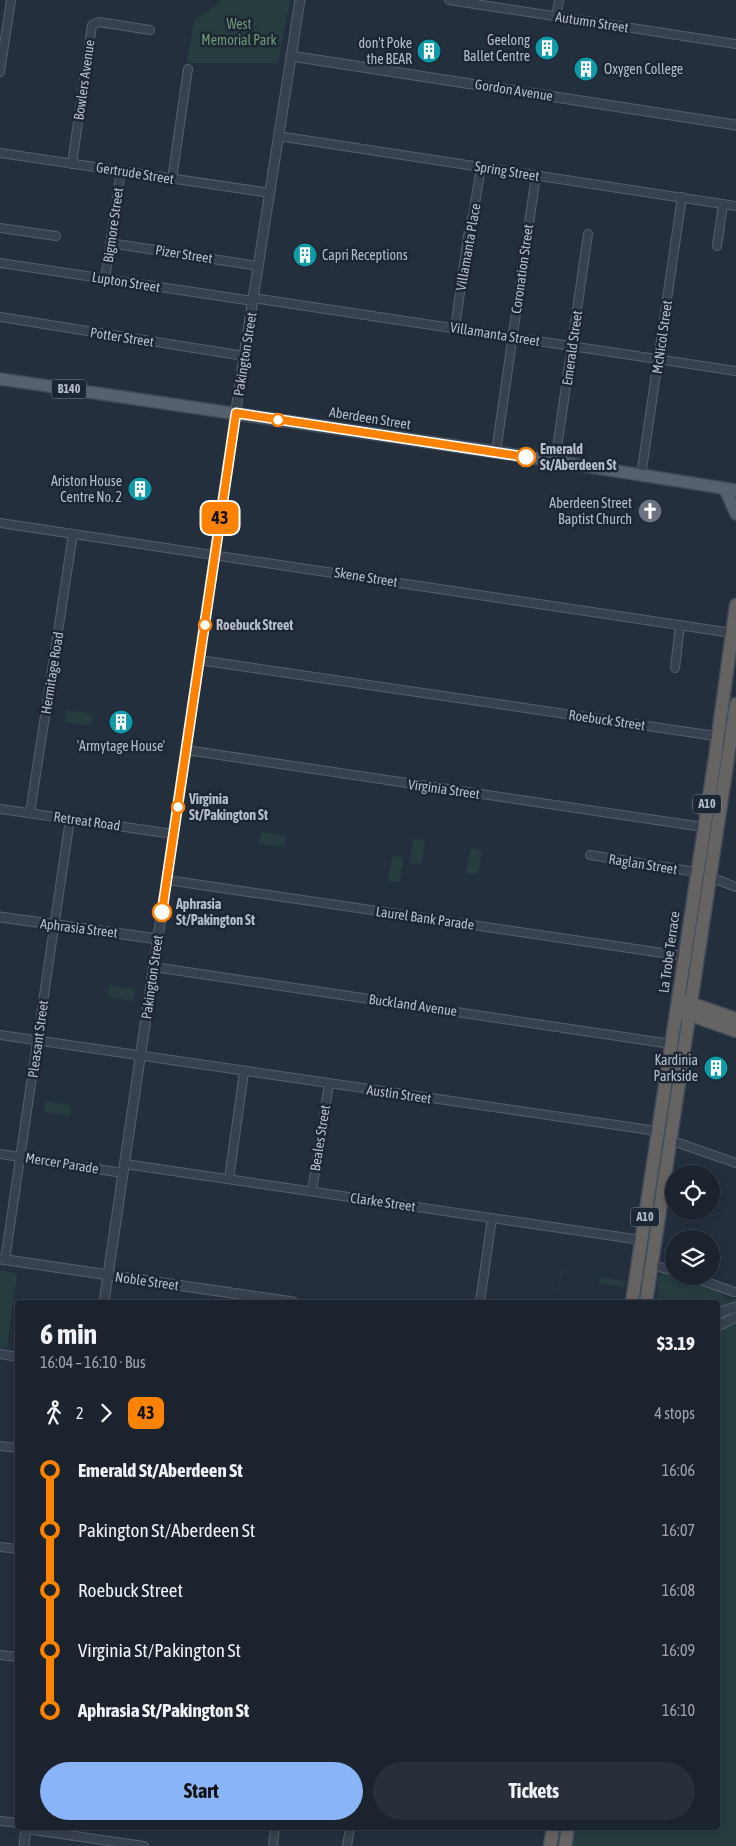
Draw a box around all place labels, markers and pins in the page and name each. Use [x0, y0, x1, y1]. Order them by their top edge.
place label: Geelong Ballet Centre [463, 32, 530, 64]
place label: don't Poke the BEAR [358, 35, 412, 67]
building icon: Geelong Ballet Centre [534, 35, 560, 61]
building icon: don't Poke the BEAR [416, 38, 442, 64]
building icon: Oxygen College [573, 56, 599, 82]
place label: Oxygen College [604, 61, 683, 77]
building icon: Capri Receptions [292, 242, 318, 268]
place label: Capri Receptions [322, 247, 408, 263]
unlabelled marker [271, 413, 285, 427]
place label: Emerald St/Aberdeen St [540, 441, 617, 473]
marker: Emerald St/Aberdeen St [516, 447, 536, 467]
place label: Ariston House Centre No. 2 [51, 473, 122, 505]
building icon: Ariston House Centre No. 2 [127, 476, 153, 502]
place label: Aberdeen Street Baptist Church [549, 495, 632, 527]
church icon: Aberdeen Street Baptist Church [637, 498, 663, 524]
place label: Roebuck Street [216, 617, 293, 633]
marker: Roebuck Street [198, 618, 212, 632]
building icon: 'Armytage House' [108, 709, 134, 735]
place label: 'Armytage House' [77, 738, 165, 754]
place label: Virginia St/Pakington St [188, 791, 268, 823]
marker: Virginia St/Pakington St [171, 800, 185, 814]
place label: Aphrasia St/Pakington St [175, 896, 255, 928]
marker: Aphrasia St/Pakington St [152, 902, 172, 922]
place label: Kardinia Parkside [653, 1052, 698, 1084]
building icon: Kardinia Parkside [703, 1055, 729, 1081]

